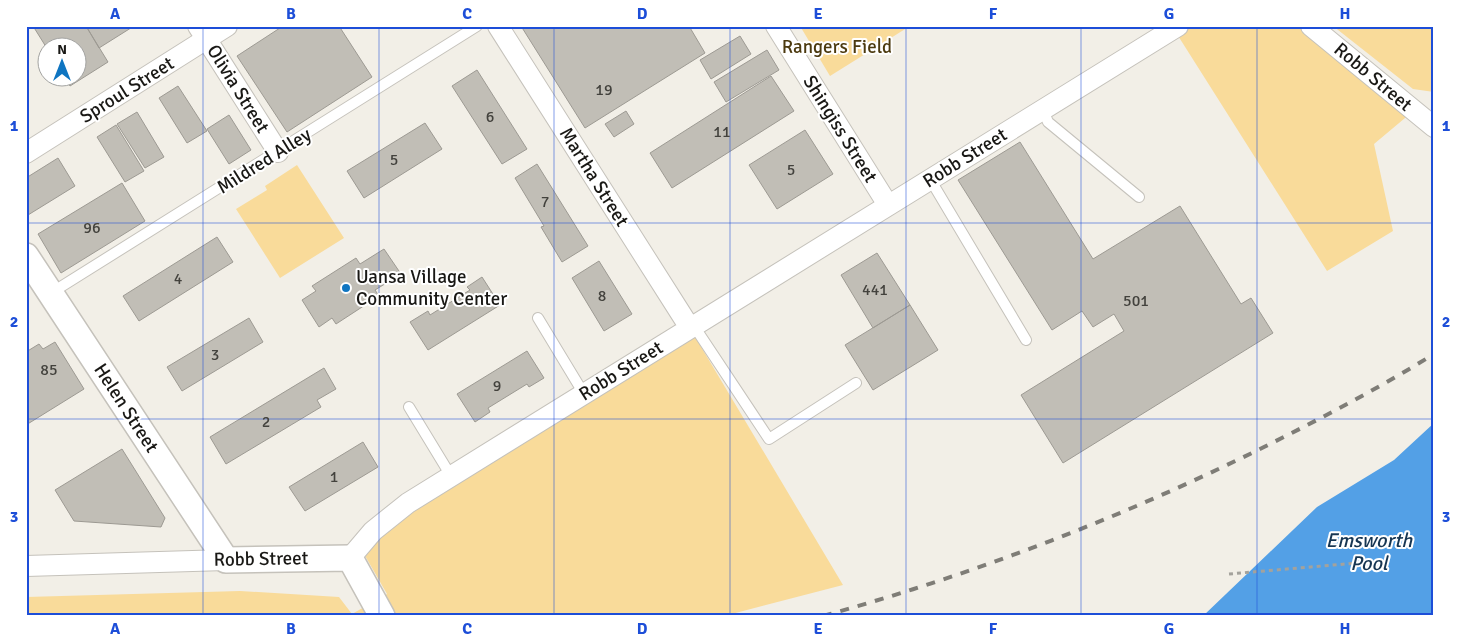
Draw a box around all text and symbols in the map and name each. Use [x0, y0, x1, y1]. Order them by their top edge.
text: A [110, 4, 121, 24]
text: B [286, 4, 296, 24]
text: C [462, 4, 472, 24]
text: D [637, 4, 648, 24]
text: E [813, 4, 823, 24]
text: F [989, 4, 998, 24]
text: G [1164, 4, 1174, 24]
text: H [1340, 4, 1350, 24]
park label: Rangers Field [782, 35, 892, 59]
street label: Robb Street [1329, 37, 1417, 117]
north arrow [38, 38, 88, 88]
street label: Olivia Street [201, 40, 275, 138]
text: N [57, 41, 67, 58]
street label: Sproul Street [75, 51, 179, 128]
street label: Shingiss Street [798, 71, 883, 187]
house number: 19 [595, 80, 613, 100]
house number: 6 [486, 107, 494, 127]
text: 1 [10, 116, 19, 136]
text: 1 [1442, 116, 1451, 136]
street label: Mildred Alley [212, 122, 316, 199]
house number: 11 [713, 122, 731, 142]
street label: Martha Street [554, 123, 634, 231]
street label: Robb Street [918, 123, 1012, 193]
house number: 5 [390, 150, 398, 170]
house number: 5 [787, 160, 795, 180]
house number: 7 [541, 192, 549, 212]
house number: 96 [83, 218, 101, 238]
place label: Uansa Village Community Center [356, 265, 507, 311]
house number: 4 [174, 269, 183, 289]
house number: 441 [862, 280, 888, 300]
marker: Uansa Village Community Center [340, 282, 352, 294]
house number: 8 [598, 286, 606, 306]
house number: 501 [1123, 291, 1149, 311]
text: 2 [10, 312, 18, 332]
text: 2 [1442, 312, 1450, 332]
street label: Robb Street [574, 336, 668, 406]
house number: 3 [211, 345, 219, 365]
street label: Helen Street [88, 359, 164, 457]
house number: 85 [40, 360, 58, 380]
house number: 9 [493, 376, 501, 396]
house number: 2 [262, 412, 270, 432]
house number: 1 [330, 467, 338, 487]
text: 3 [10, 507, 18, 527]
text: 3 [1442, 507, 1450, 527]
water label: Emsworth Pool [1326, 528, 1413, 576]
street label: Robb Street [213, 546, 309, 572]
text: A [110, 619, 121, 639]
text: B [286, 619, 296, 639]
text: C [462, 619, 472, 639]
text: D [637, 619, 648, 639]
text: E [813, 619, 823, 639]
text: F [989, 619, 998, 639]
text: G [1164, 619, 1174, 639]
text: H [1340, 619, 1350, 639]

